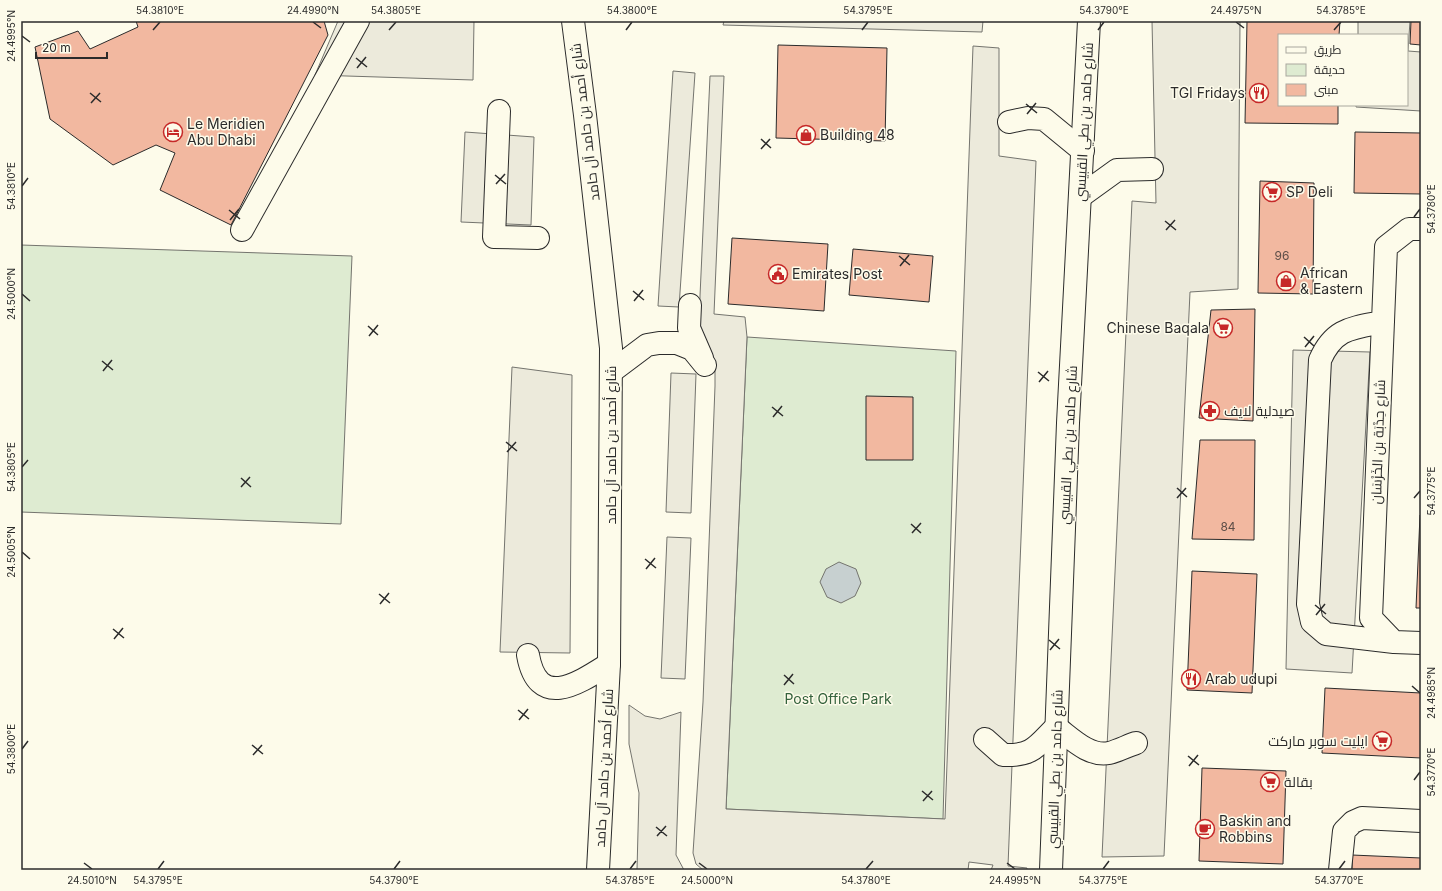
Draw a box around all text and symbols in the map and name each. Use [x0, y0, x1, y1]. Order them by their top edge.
text: 54.3810°E [136, 4, 184, 16]
text: 24.4990°N [287, 4, 339, 16]
text: 54.3805°E [371, 4, 421, 16]
text: 54.3800°E [607, 4, 657, 16]
text: 54.3795°E [843, 4, 893, 16]
text: 54.3790°E [1079, 4, 1129, 16]
text: 24.4975°N [1210, 4, 1262, 16]
text: 54.3785°E [1316, 4, 1366, 16]
text: 24.4995°N [5, 10, 17, 62]
scale bar [36, 34, 107, 60]
legend [1278, 34, 1408, 106]
text: 20 m [42, 40, 71, 55]
street label: شارع أحمد بن حامد آل حامد [566, 42, 604, 202]
street label: شارع حامد بن بطي القبيسي [1071, 42, 1100, 202]
text: طريق [1314, 42, 1342, 57]
text: حديقة [1314, 62, 1345, 77]
restaurant icon: TGI Fridays [1248, 82, 1270, 104]
text: مبنى [1314, 82, 1339, 97]
place label: TGI Fridays [1170, 84, 1245, 101]
place label: Le Meridien Abu Dhabi [187, 115, 265, 148]
hotel icon: Le Meridien Abu Dhabi [162, 121, 184, 143]
shop icon: Building 48 [795, 124, 817, 146]
place label: Building 48 [820, 126, 895, 143]
text: 54.3810°E [5, 162, 17, 210]
supermarket icon: SP Deli [1261, 181, 1283, 203]
place label: SP Deli [1286, 183, 1333, 200]
text: 54.3780°E [1425, 184, 1437, 234]
house number: 96 [1275, 248, 1289, 263]
public building icon: Emirates Post [767, 263, 789, 285]
place label: African & Eastern [1300, 264, 1363, 297]
place label: Emirates Post [792, 265, 883, 282]
text: 24.5000°N [5, 268, 17, 320]
shop icon: African & Eastern [1275, 270, 1297, 292]
supermarket icon: Chinese Baqala [1212, 317, 1234, 339]
place label: Chinese Baqala [1106, 319, 1209, 336]
street label: شارع حامد بن بطي القبيسي [1055, 365, 1084, 525]
street label: شارع أحمد بن حامد آل حامد [602, 366, 620, 524]
street label: شارع حِدْبَة بن الخَرْسَان [1367, 379, 1389, 505]
pharmacy icon: صيدلية لايف [1199, 400, 1221, 422]
place label: صيدلية لايف [1224, 402, 1295, 419]
text: 54.3805°E [5, 442, 17, 492]
text: 54.3775°E [1425, 466, 1437, 516]
house number: 84 [1220, 519, 1236, 534]
text: 24.5005°N [5, 526, 17, 578]
text: 24.4985°N [1425, 667, 1437, 719]
restaurant icon: Arab udupi [1180, 668, 1202, 690]
place label: Arab udupi [1205, 670, 1277, 687]
street label: شارع أحمد بن حامد آل حامد [591, 688, 617, 848]
street label: شارع حامد بن بطي القبيسي [1043, 689, 1070, 849]
park label: Post Office Park [784, 690, 892, 707]
text: 54.3800°E [5, 724, 17, 774]
supermarket icon: ايليت سوبر ماركت [1371, 730, 1393, 752]
place label: ايليت سوبر ماركت [1268, 732, 1368, 749]
text: 54.3770°E [1425, 747, 1437, 797]
supermarket icon: بقالة [1259, 771, 1281, 793]
place label: بقالة [1284, 773, 1313, 790]
place label: Baskin and Robbins [1219, 812, 1291, 845]
cafe icon: Baskin and Robbins [1194, 818, 1216, 840]
text: 24.5010°N [67, 874, 117, 886]
text: 54.3795°E [133, 874, 183, 886]
text: 54.3790°E [369, 874, 419, 886]
text: 54.3785°E [605, 874, 655, 886]
text: 24.5000°N [681, 874, 733, 886]
text: 54.3780°E [841, 874, 891, 886]
text: 24.4995°N [989, 874, 1041, 886]
text: 54.3775°E [1078, 874, 1128, 886]
text: 54.3770°E [1314, 874, 1364, 886]

